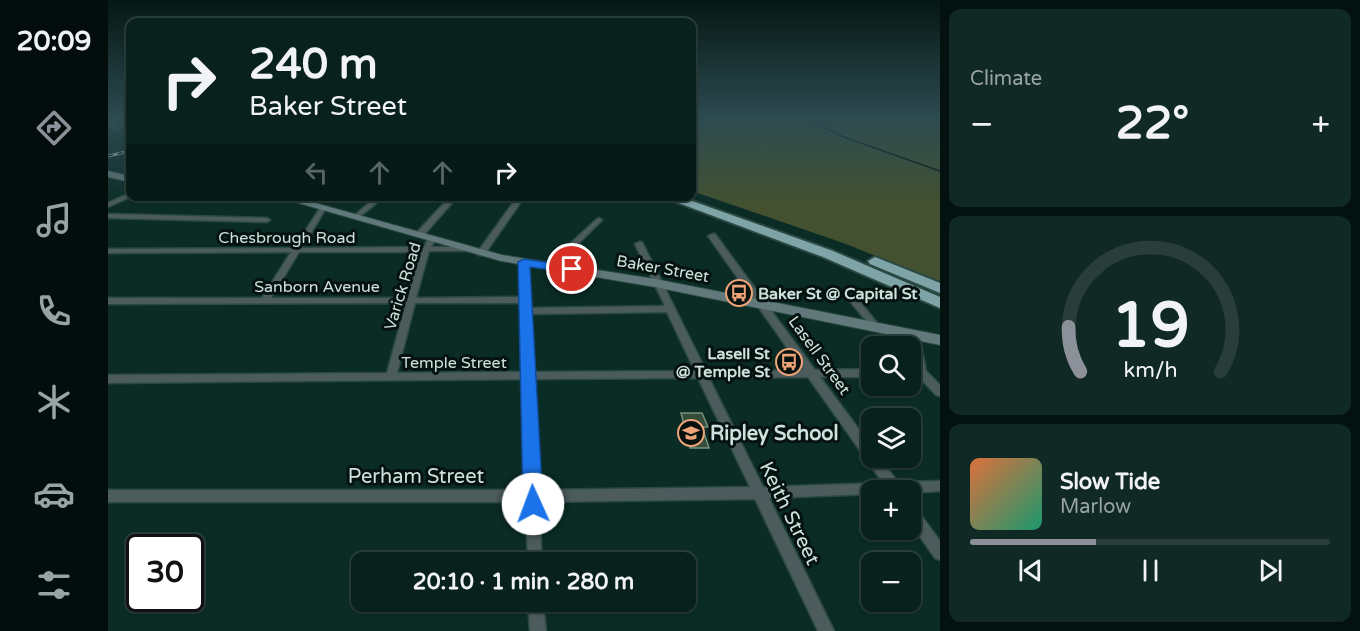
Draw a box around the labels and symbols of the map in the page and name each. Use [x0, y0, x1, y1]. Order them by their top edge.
street label: Chesbrough Road [218, 228, 356, 248]
street label: Varick Road [380, 240, 426, 333]
pin [546, 243, 597, 294]
street label: Baker Street [615, 251, 711, 287]
street label: Sanborn Avenue [254, 277, 380, 297]
bus stop icon: Baker St @ Capital St [724, 278, 754, 308]
place label: Baker St @ Capital St [758, 284, 918, 304]
street label: Lasell Street [784, 312, 855, 399]
place label: Lasell St @ Temple St [676, 344, 771, 382]
bus stop icon: Lasell St @ Temple St [774, 347, 804, 377]
street label: Temple Street [401, 353, 507, 373]
school or university icon: Ripley School [676, 418, 706, 448]
place label: Ripley School [710, 422, 838, 446]
street label: Keith Street [754, 458, 825, 569]
street label: Perham Street [348, 465, 484, 489]
position arrow [501, 472, 565, 536]
speed limit sign: 30 [126, 534, 204, 612]

